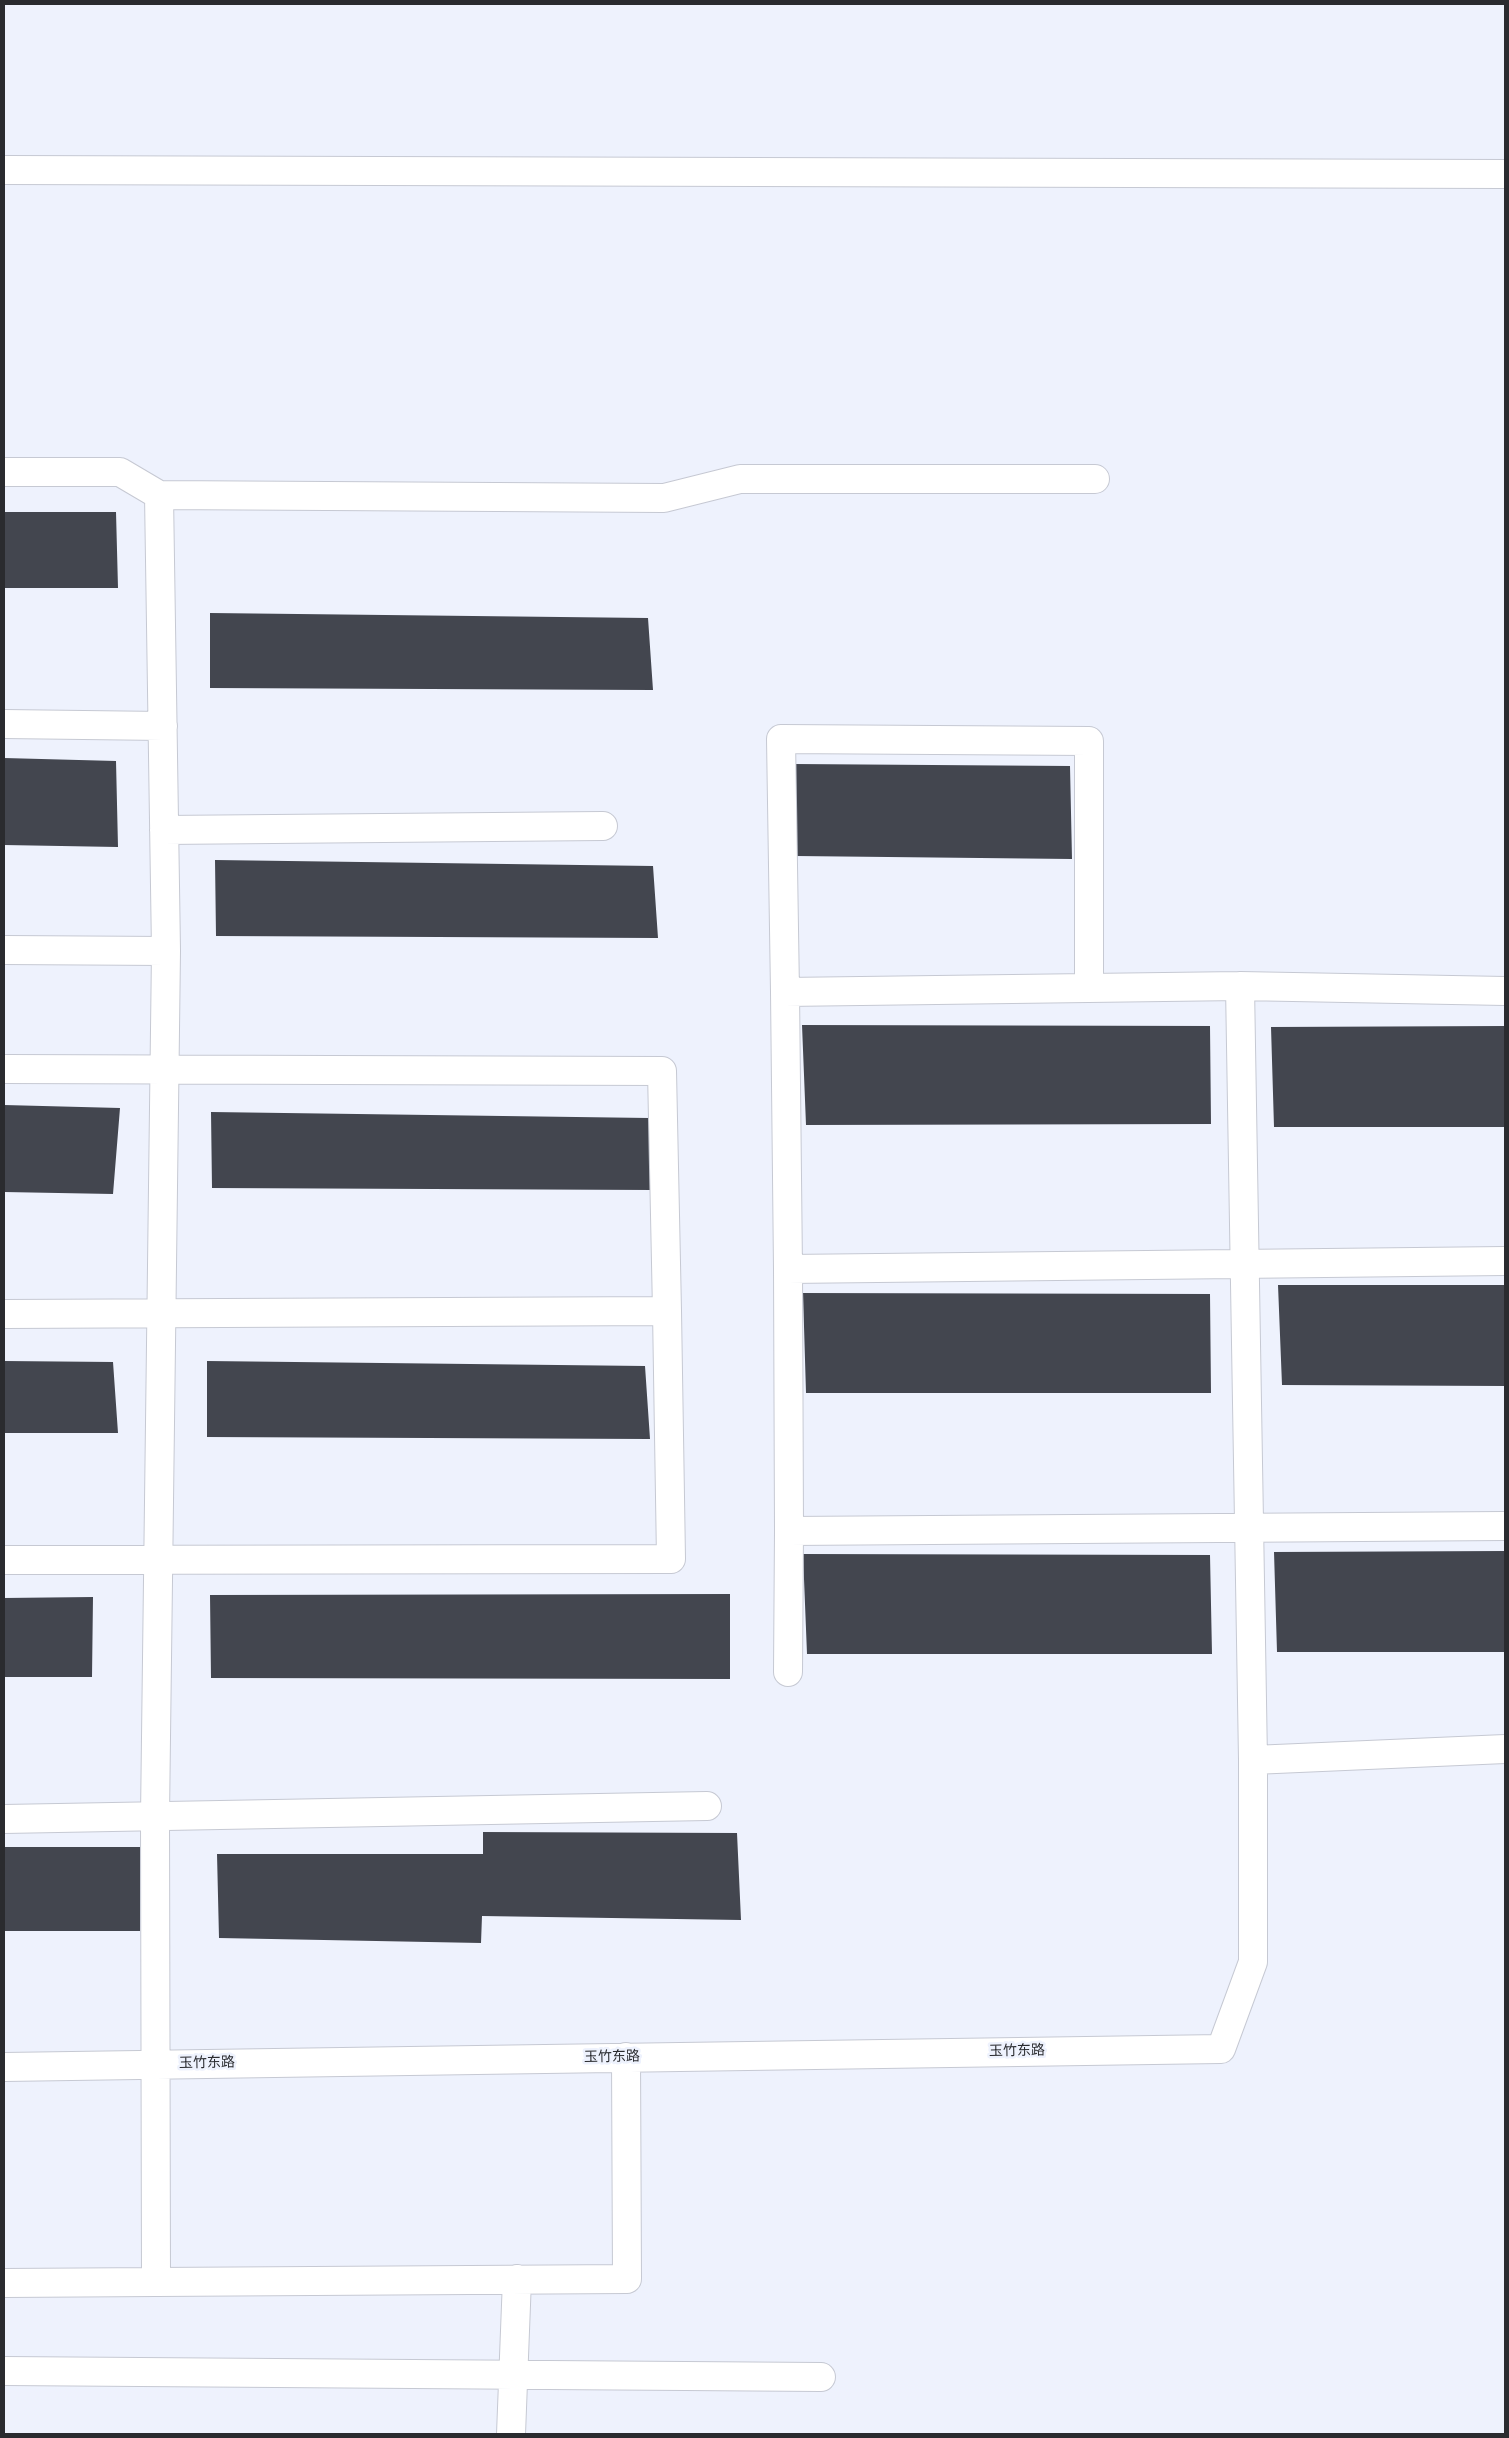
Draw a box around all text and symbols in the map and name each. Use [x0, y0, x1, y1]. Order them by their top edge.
street label: 玉竹东路 [989, 2042, 1045, 2060]
street label: 玉竹东路 [584, 2048, 640, 2066]
street label: 玉竹东路 [179, 2054, 235, 2072]

